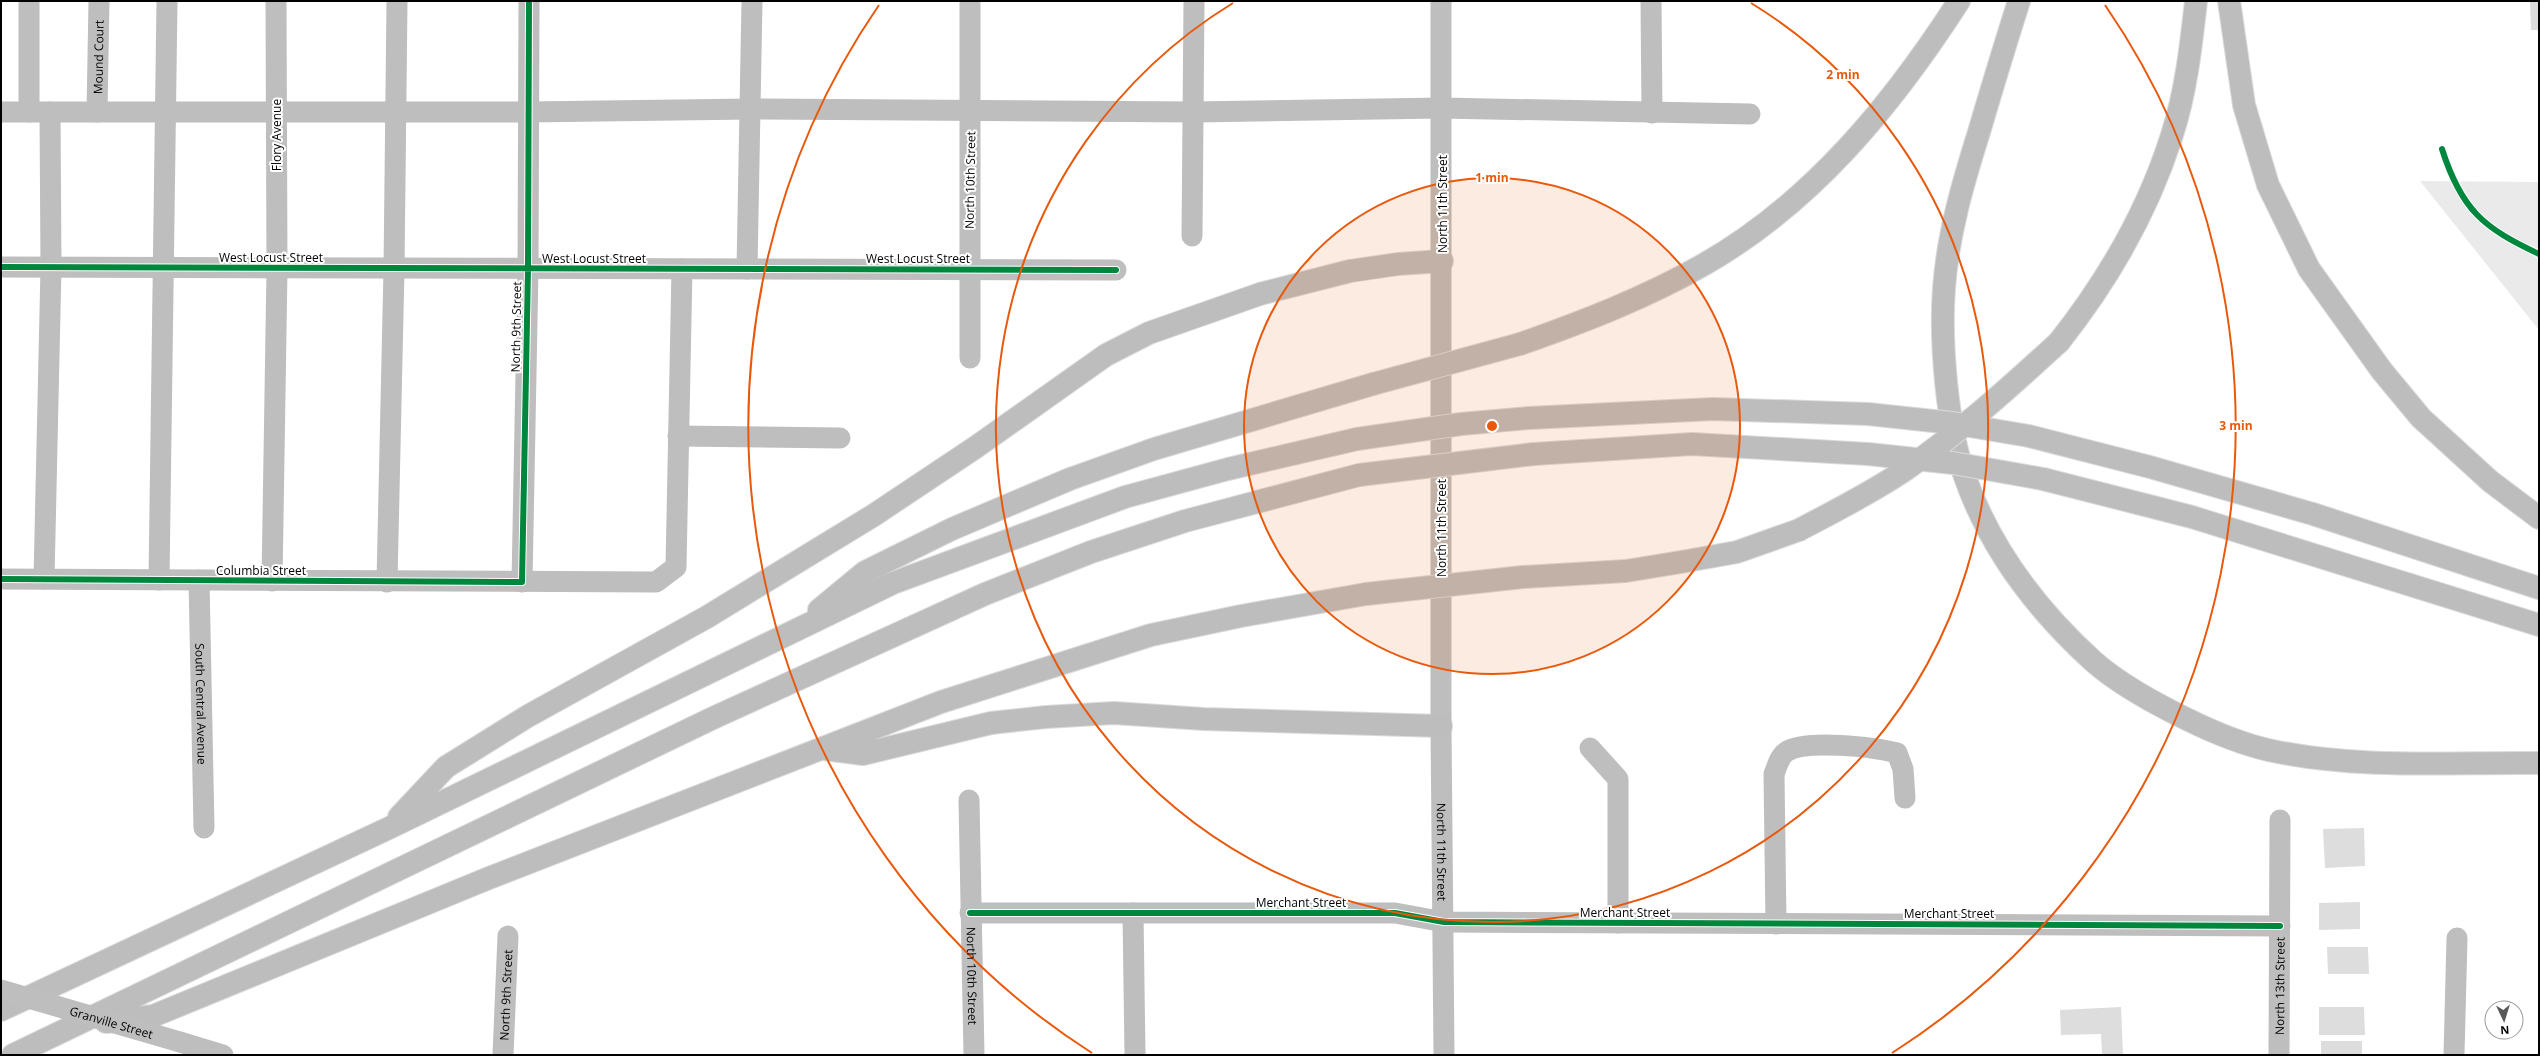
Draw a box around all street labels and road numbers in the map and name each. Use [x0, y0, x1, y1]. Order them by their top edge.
street label: Mound Court [89, 20, 107, 94]
street label: Flory Avenue [268, 99, 285, 171]
street label: North 10th Street [961, 131, 979, 229]
street label: North 11th Street [1434, 155, 1451, 253]
street label: West Locust Street [219, 249, 323, 266]
street label: West Locust Street [542, 250, 646, 267]
street label: West Locust Street [866, 250, 970, 267]
street label: North 9th Street [507, 281, 525, 373]
street label: North 11th Street [1433, 479, 1450, 577]
street label: Columbia Street [216, 562, 306, 579]
street label: South Central Avenue [192, 643, 211, 765]
street label: North 11th Street [1433, 803, 1451, 901]
street label: Merchant Street [1256, 894, 1346, 911]
street label: Merchant Street [1580, 904, 1670, 921]
street label: Merchant Street [1904, 905, 1994, 922]
street label: North 10th Street [963, 927, 982, 1025]
street label: North 13th Street [2271, 937, 2288, 1035]
street label: North 9th Street [495, 949, 516, 1041]
street label: Granville Street [68, 1002, 155, 1042]

